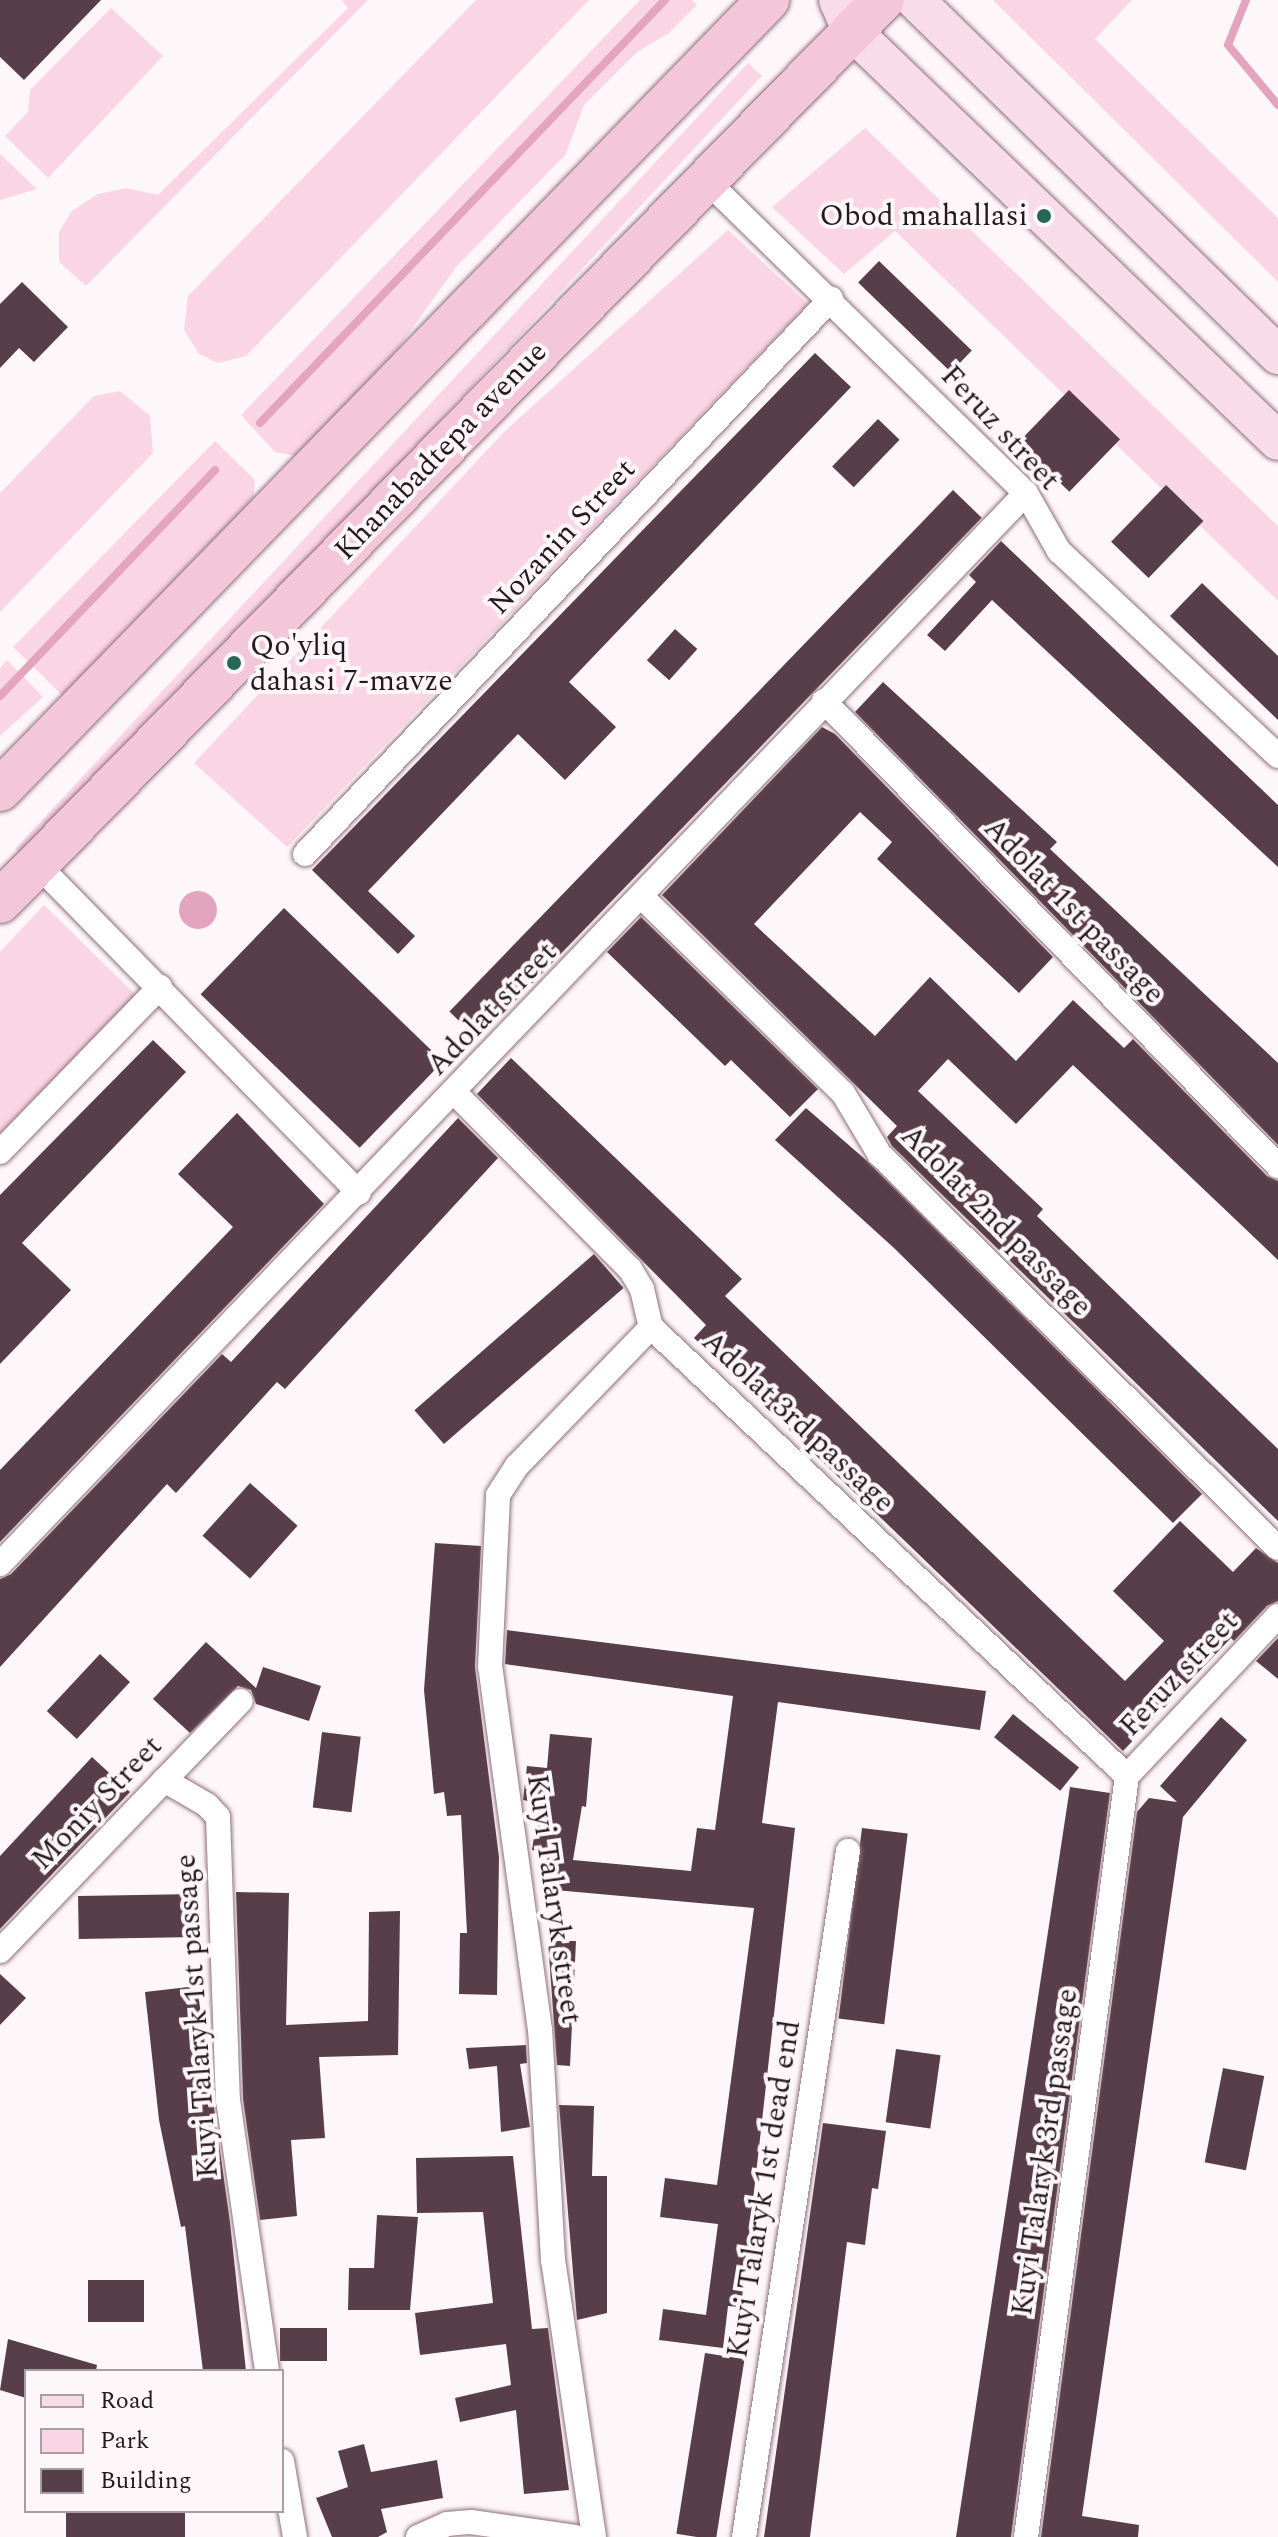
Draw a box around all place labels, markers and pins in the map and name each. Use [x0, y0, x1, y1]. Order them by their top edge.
place label: Obod mahallasi [820, 198, 1028, 234]
marker: Obod mahallasi [1035, 207, 1053, 225]
place label: Qo'yliq dahasi 7-mavze [250, 628, 453, 698]
marker: Qo'yliq dahasi 7-mavze [225, 654, 243, 672]

